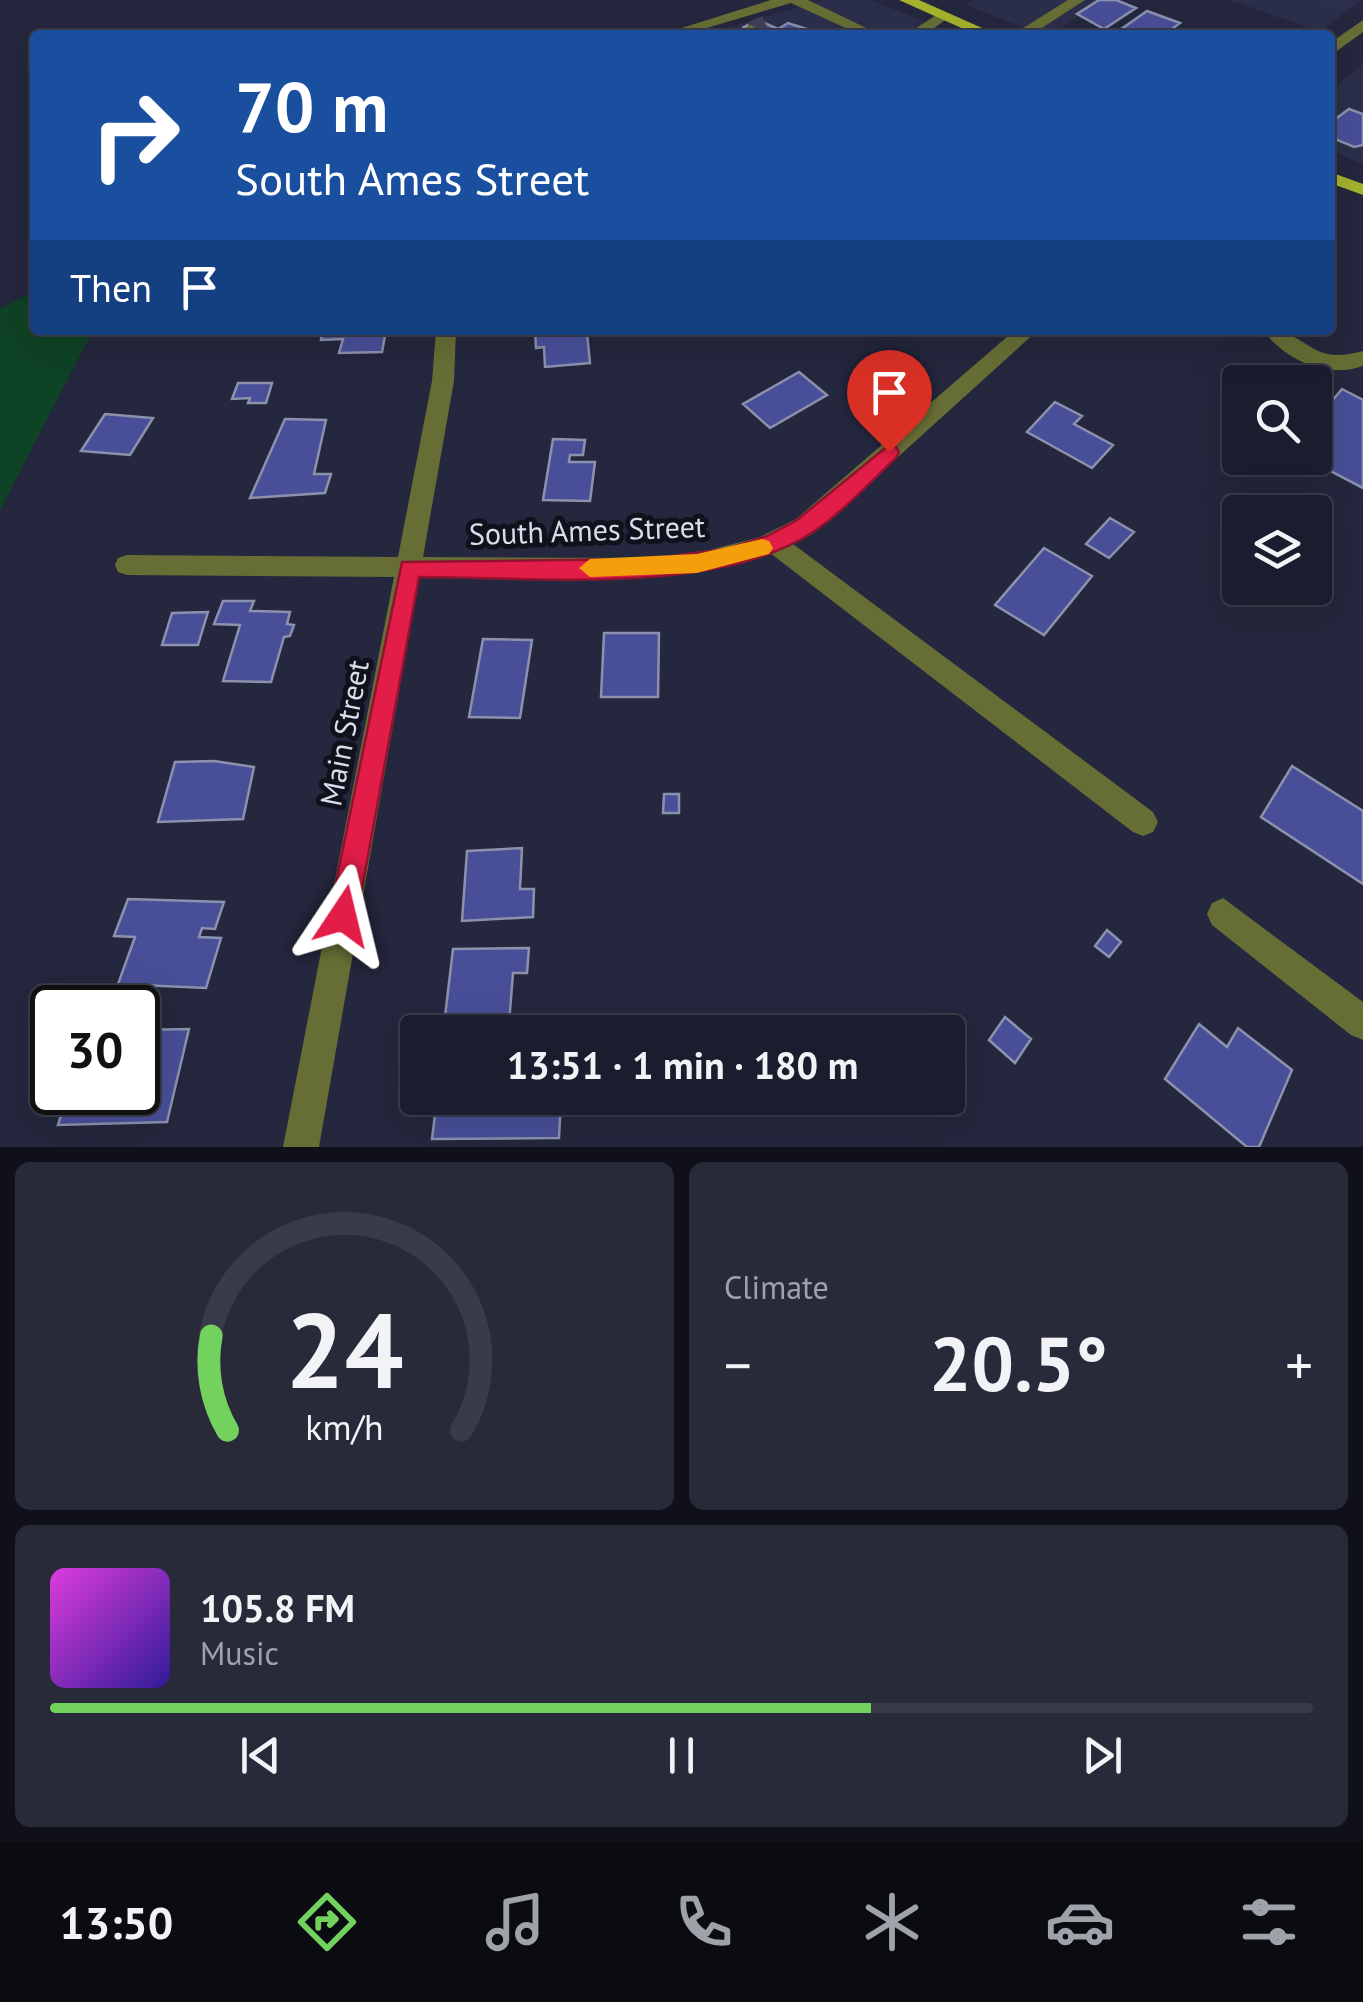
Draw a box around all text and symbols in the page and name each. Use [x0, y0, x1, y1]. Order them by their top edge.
text: 70 m [235, 61, 388, 151]
icon: right [70, 70, 200, 200]
text: South Ames Street [235, 149, 589, 207]
icon: arrive [172, 260, 227, 315]
text: Then [70, 263, 152, 312]
pin [847, 350, 932, 453]
icon: arrive [862, 365, 917, 420]
map controls [1222, 365, 1332, 605]
button: search [1222, 365, 1332, 475]
button: layers [1222, 495, 1332, 605]
street label: South Ames Street [468, 506, 706, 553]
street label: Main Street [310, 656, 377, 809]
position arrow [291, 864, 395, 968]
speed limit sign: 30 [30, 985, 160, 1115]
text: 13:51 · 1 min · 180 m [507, 1040, 858, 1089]
text: Climate [724, 1266, 829, 1308]
text: 24 [286, 1282, 403, 1417]
text: 20.5° [929, 1315, 1108, 1412]
text: − [724, 1329, 752, 1400]
text: + [1285, 1329, 1313, 1400]
text: km/h [305, 1404, 384, 1450]
text: 105.8 FM [200, 1583, 355, 1632]
text: Music [200, 1632, 279, 1674]
icon: previous [233, 1728, 288, 1783]
icon: pause [654, 1728, 709, 1783]
icon: next [1075, 1728, 1130, 1783]
icon: directions [292, 1887, 362, 1957]
icon: music [480, 1887, 550, 1957]
icon: phone [669, 1887, 739, 1957]
icon: climate [857, 1887, 927, 1957]
icon: car [1045, 1887, 1115, 1957]
icon: filters [1234, 1887, 1304, 1957]
text: 13:50 [59, 1893, 173, 1951]

